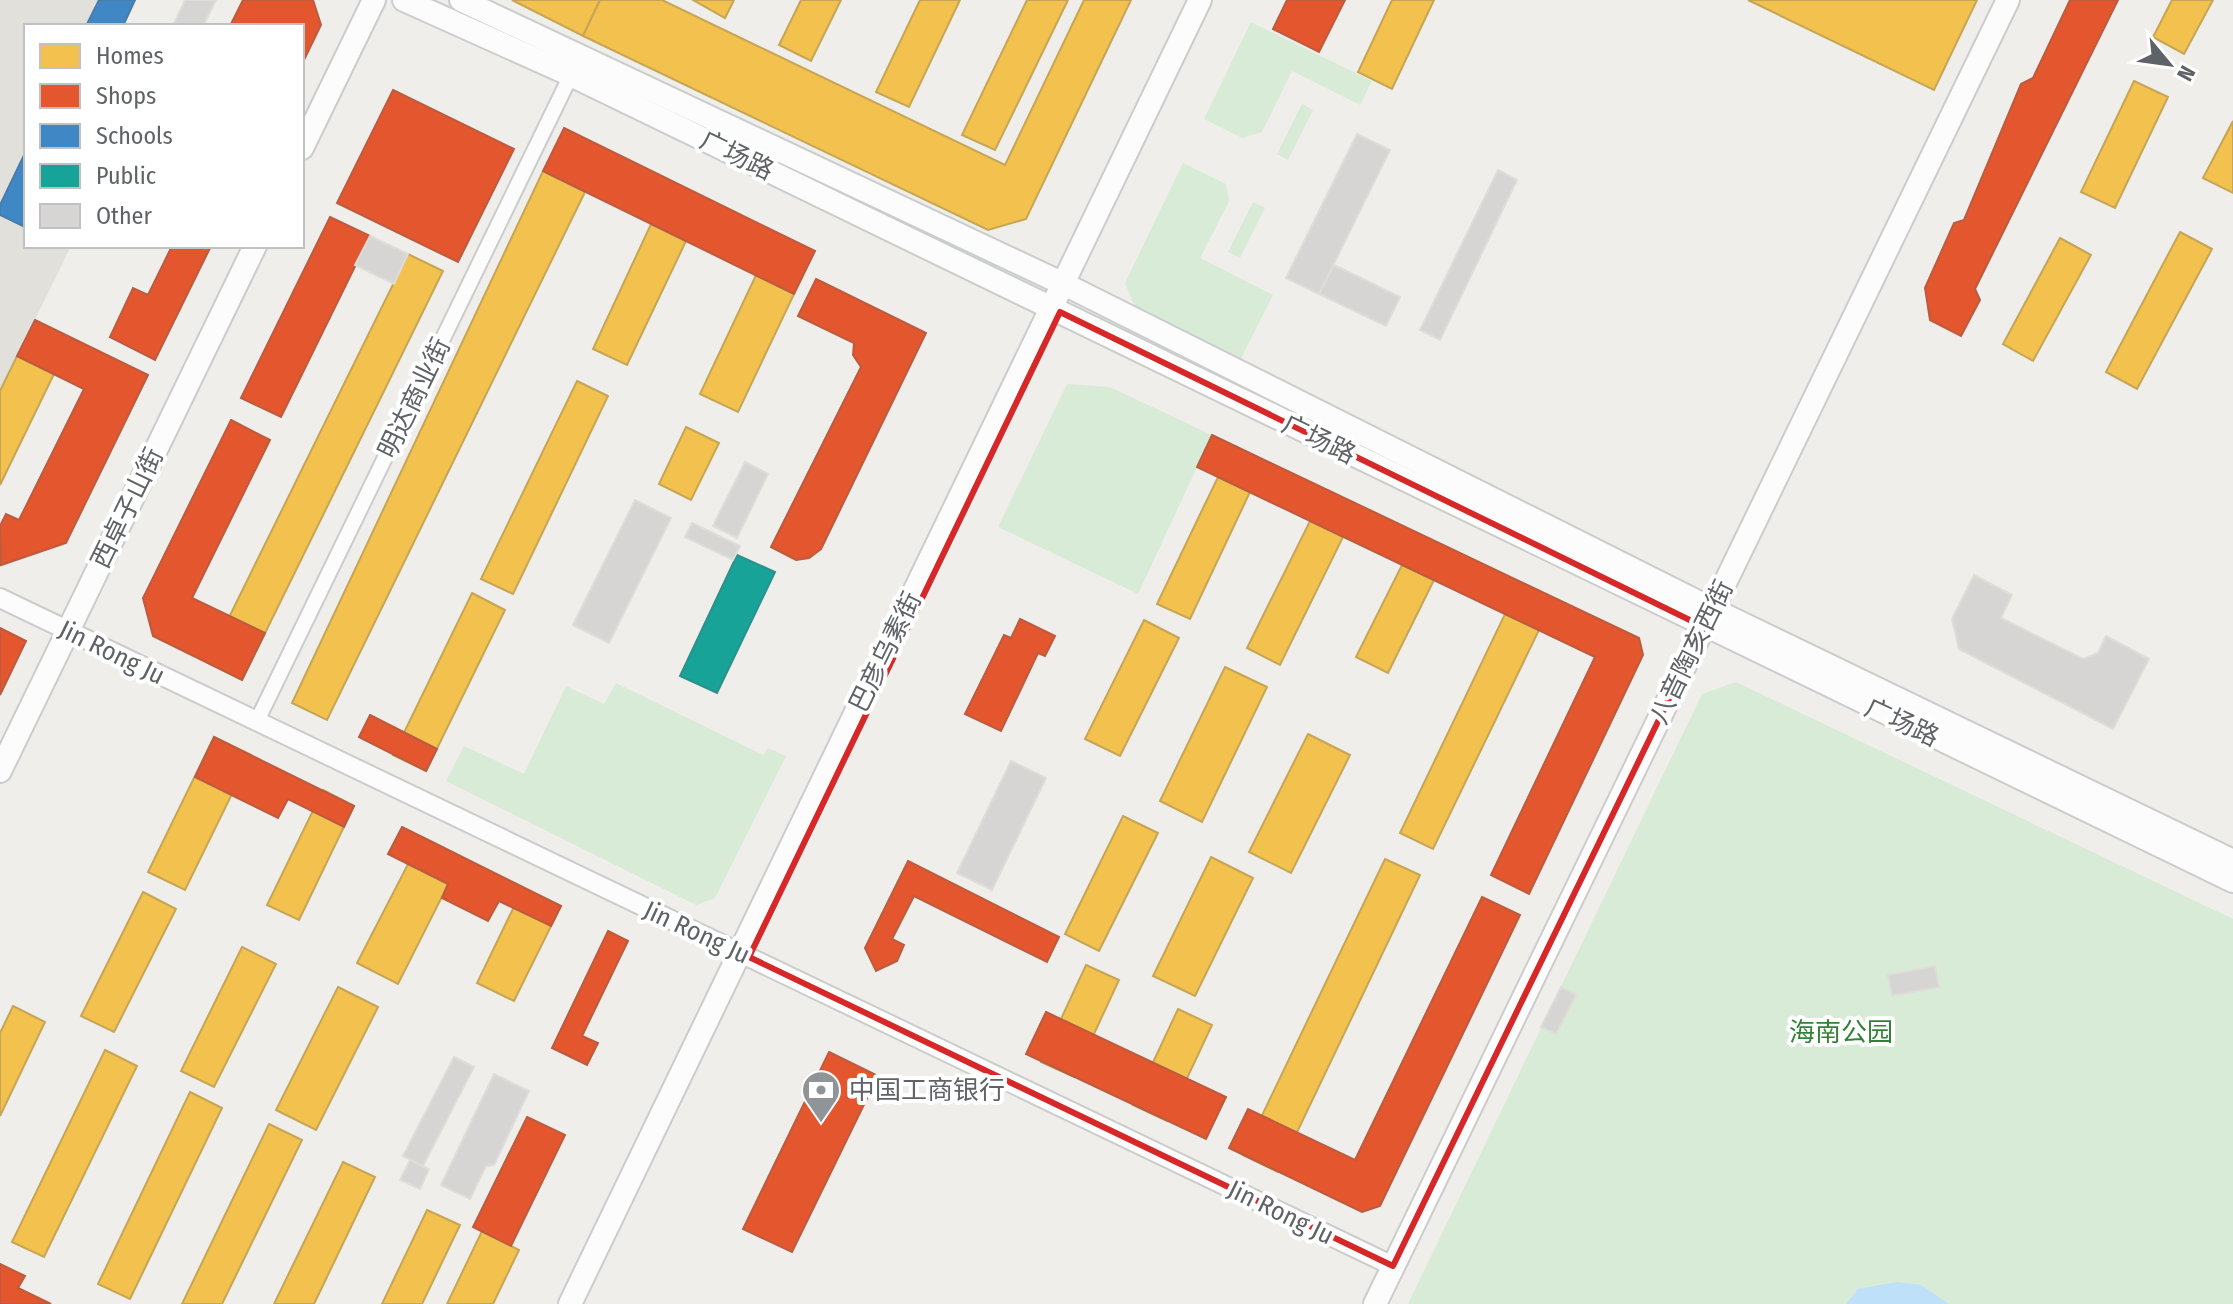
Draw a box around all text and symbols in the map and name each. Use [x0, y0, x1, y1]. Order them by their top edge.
legend [24, 24, 304, 248]
north arrow [2129, 24, 2209, 104]
text: Homes [96, 42, 164, 70]
text: N [2171, 61, 2201, 86]
text: Shops [96, 82, 156, 110]
text: Schools [96, 122, 173, 150]
street label: 广场路 [695, 124, 779, 186]
text: Public [96, 162, 156, 190]
text: Other [96, 202, 152, 230]
street label: 明达商业街 [372, 333, 457, 463]
street label: 广场路 [1277, 408, 1361, 470]
street label: 西卓子山街 [85, 443, 170, 573]
street label: 八音陶亥西街 [1643, 575, 1740, 729]
street label: 巴彦乌素街 [843, 587, 928, 717]
street label: Jin Rong Ju [54, 614, 170, 691]
street label: 广场路 [1860, 692, 1944, 753]
street label: Jin Rong Ju [639, 894, 755, 971]
park label: 海南公园 [1789, 1017, 1893, 1048]
bank icon: 中国工商银行 [800, 1069, 842, 1124]
place label: 中国工商银行 [849, 1075, 1005, 1106]
street label: Jin Rong Ju [1223, 1174, 1339, 1251]

